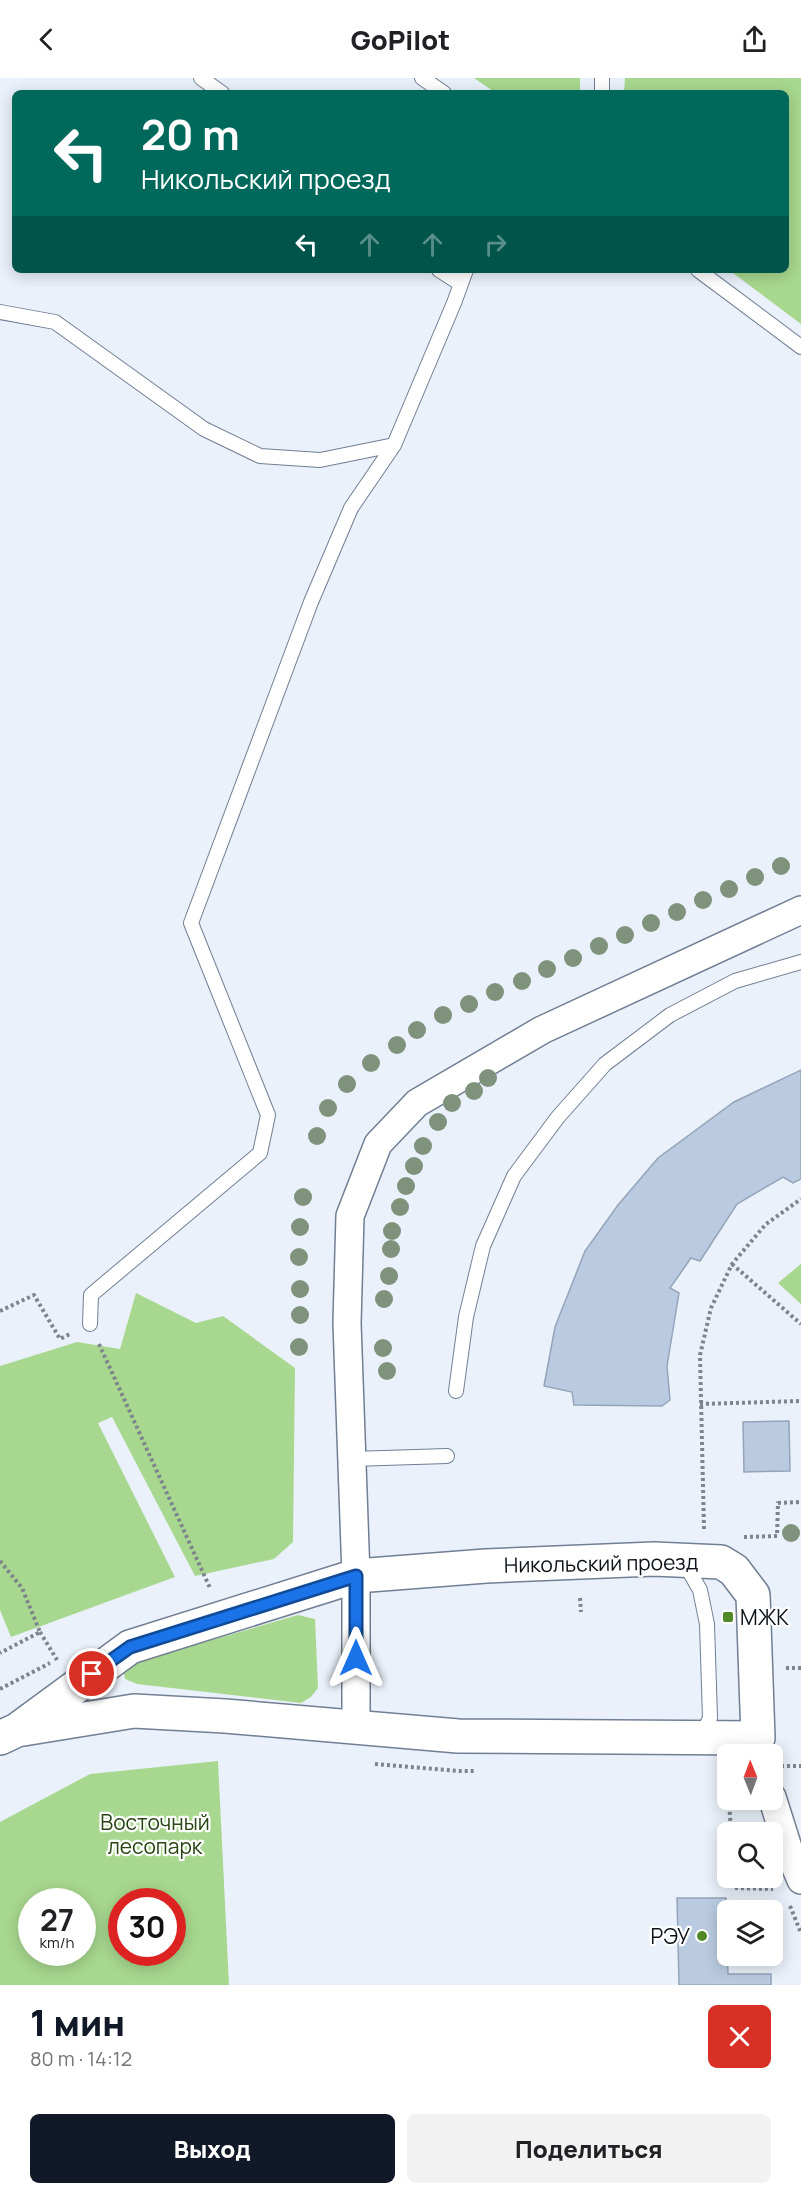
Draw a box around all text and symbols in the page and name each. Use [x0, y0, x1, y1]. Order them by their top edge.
text: GoPilot [351, 21, 450, 58]
icon: back [30, 23, 63, 56]
icon: share [738, 23, 771, 56]
text: 20 m [141, 105, 240, 163]
icon: left [42, 114, 120, 192]
text: Никольский проезд [141, 160, 391, 197]
icon: left [290, 228, 323, 261]
icon: ahead [353, 228, 386, 261]
icon: ahead [416, 228, 449, 261]
icon: right [479, 228, 512, 261]
street label: Никольский проезд [504, 1547, 698, 1579]
place label: МЖК [740, 1603, 789, 1631]
marker: МЖК [721, 1610, 735, 1624]
position arrow [324, 1626, 388, 1690]
pin [66, 1648, 117, 1699]
icon: arrive [75, 1657, 108, 1690]
north arrow [717, 1744, 783, 1810]
map controls [717, 1744, 783, 1966]
park label: Восточный лесопарк [100, 1808, 210, 1860]
button: search [717, 1822, 783, 1888]
speed limit sign: 30 [108, 1888, 186, 1966]
text: 27 [40, 1899, 74, 1940]
button: layers [717, 1900, 783, 1966]
place label: РЭУ [651, 1922, 690, 1950]
marker: РЭУ [695, 1929, 709, 1943]
text: km/h [40, 1932, 74, 1953]
text: 1 мин [30, 1998, 125, 2047]
button: close [708, 2005, 771, 2068]
text: 80 m · 14:12 [30, 2045, 132, 2072]
button: Выход [30, 2114, 395, 2183]
button: Поделиться [407, 2114, 771, 2183]

